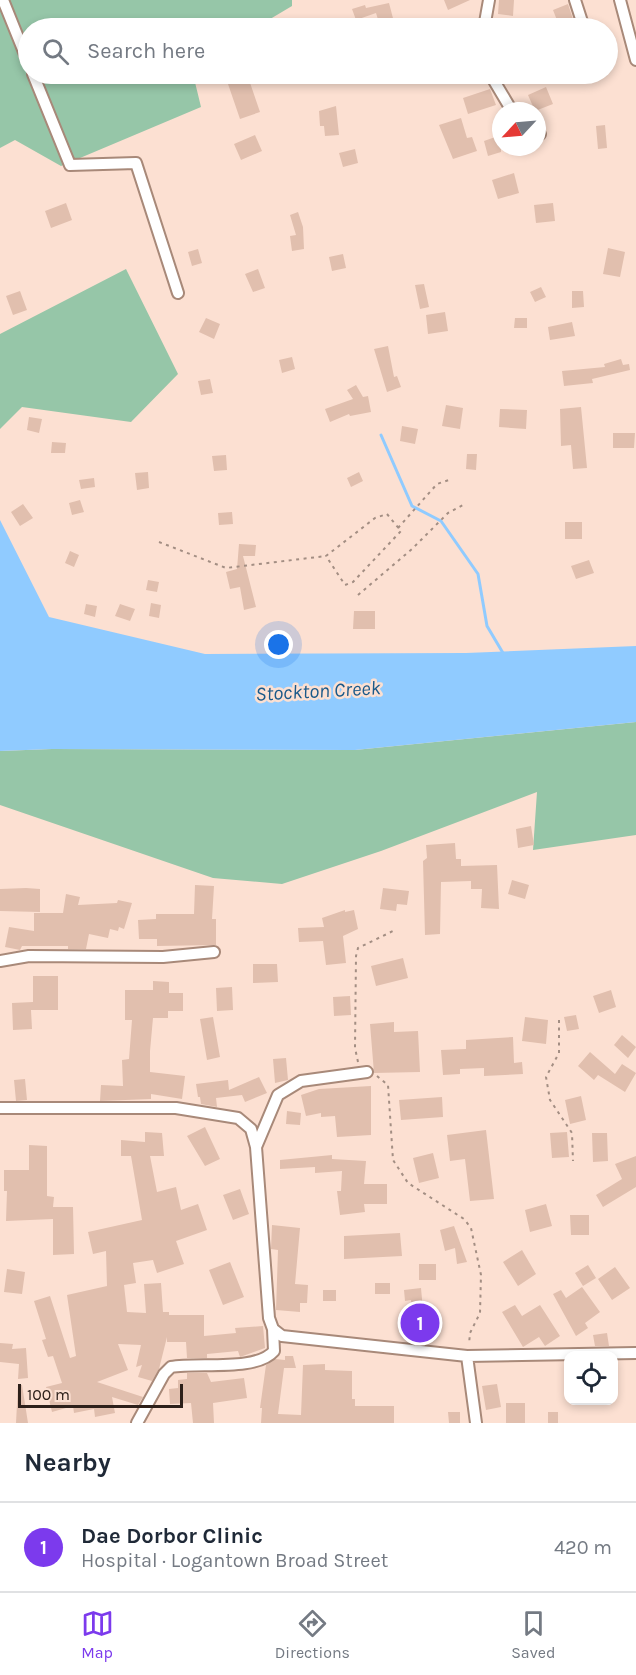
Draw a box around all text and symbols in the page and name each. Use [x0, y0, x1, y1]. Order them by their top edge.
search box [18, 18, 618, 84]
icon: search [39, 35, 72, 68]
text: Search here [87, 38, 205, 64]
north arrow [492, 102, 546, 156]
your location [264, 630, 293, 659]
water label: Stockton Creek [255, 676, 382, 706]
pin: 1 [400, 1300, 440, 1346]
map controls [564, 1351, 618, 1405]
button: locate [564, 1351, 618, 1405]
scale bar [18, 1381, 183, 1408]
text: 100 m [27, 1385, 70, 1404]
text: Nearby [24, 1447, 111, 1478]
text: Dae Dorbor Clinic [81, 1523, 263, 1549]
text: 1 [40, 1536, 47, 1559]
text: 420 m [554, 1536, 612, 1559]
text: Hospital · Logantown Broad Street [81, 1549, 388, 1572]
tab: Map [81, 1607, 114, 1662]
tab: Directions [275, 1607, 350, 1662]
tab: Saved [511, 1607, 555, 1662]

